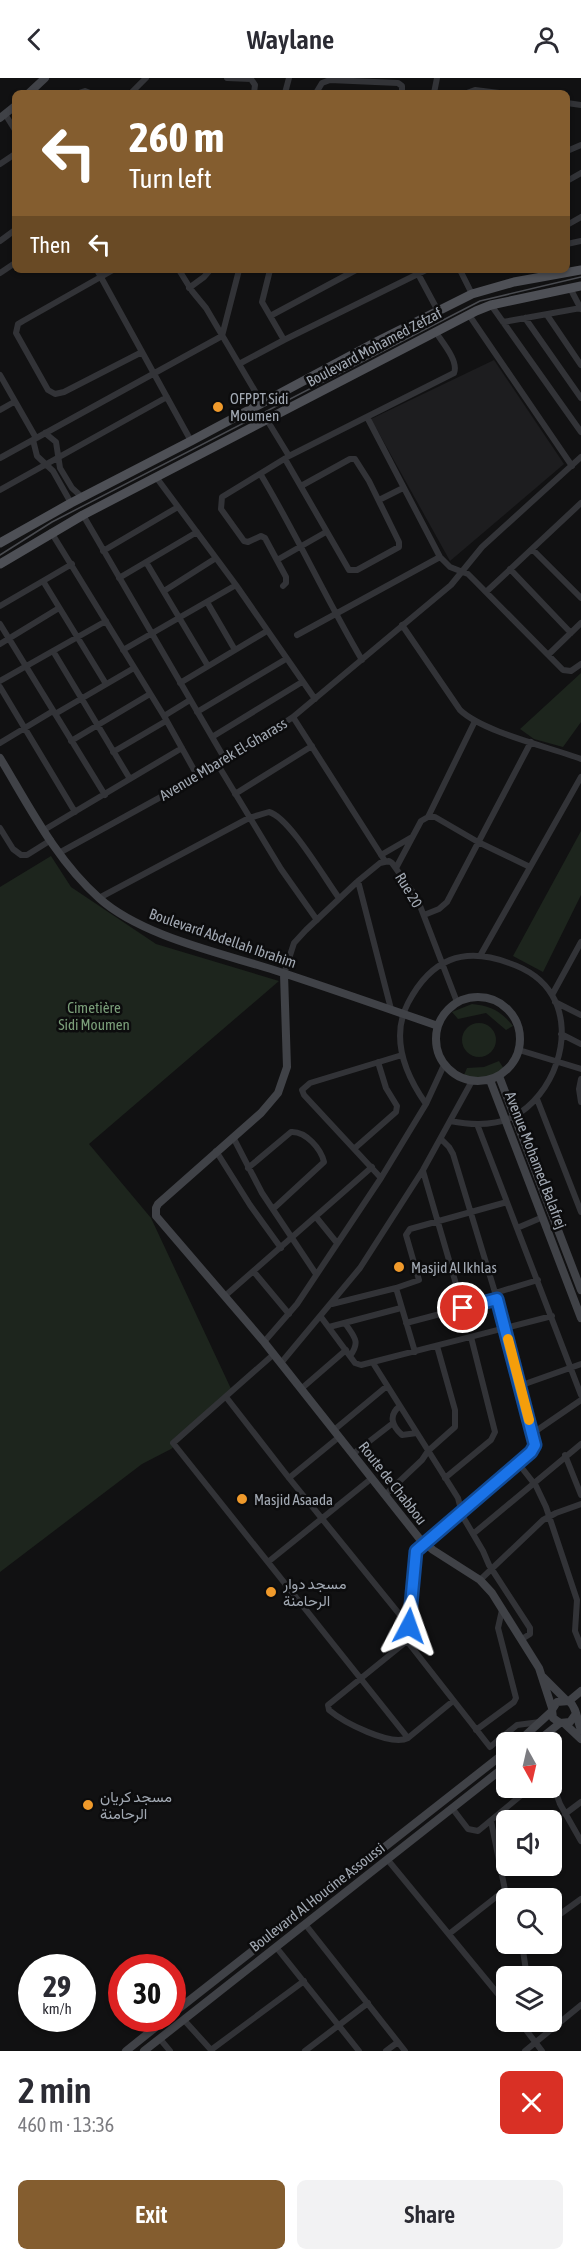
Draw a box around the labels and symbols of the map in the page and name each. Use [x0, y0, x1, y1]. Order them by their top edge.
street label: Boulevard Mohamed Zefzaf [303, 304, 445, 390]
place label: OFPPT Sidi Moumen [230, 390, 288, 424]
marker: OFPPT Sidi Moumen [211, 400, 225, 414]
street label: Avenue Mbarek El-Gharass [156, 714, 290, 804]
street label: Rue 20 [392, 869, 426, 911]
street label: Boulevard Abdellah Ibrahim [147, 905, 299, 971]
park label: Cimetière Sidi Moumen [58, 999, 130, 1033]
street label: Avenue Mohamed Balafrej [502, 1089, 570, 1231]
place label: Masjid Al Ikhlas [411, 1259, 497, 1276]
marker: Masjid Al Ikhlas [392, 1260, 406, 1274]
pin [437, 1282, 488, 1333]
street label: Route de Chabbou [355, 1438, 431, 1528]
place label: Masjid Asaada [254, 1491, 333, 1508]
marker: Masjid Asaada [235, 1492, 249, 1506]
place label: مسجد دوار الرحامنة [282, 1575, 346, 1610]
marker: مسجد دوار الرحامنة [264, 1585, 278, 1599]
position arrow [377, 1594, 441, 1658]
north arrow [496, 1732, 562, 1798]
place label: مسجد كريان الرحامنة [100, 1788, 172, 1823]
marker: مسجد كريان الرحامنة [81, 1798, 95, 1812]
street label: Boulevard Al Houcine Assoussi [246, 1839, 388, 1955]
speed limit sign: 30 [108, 1954, 186, 2032]

